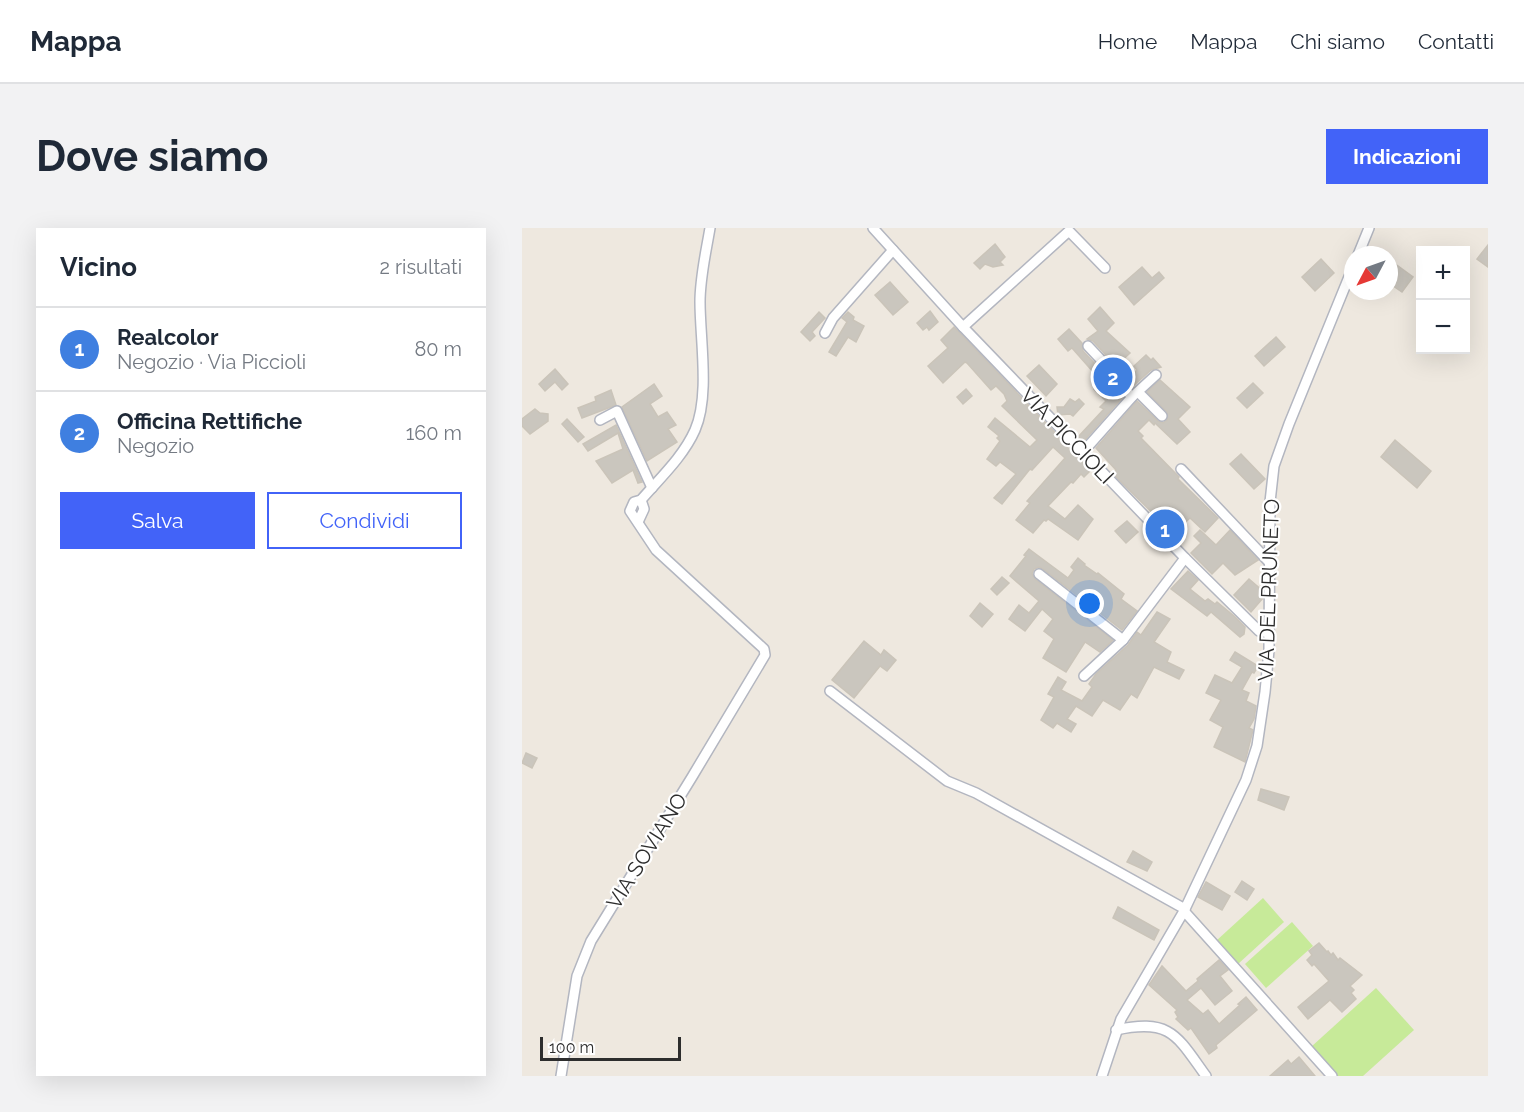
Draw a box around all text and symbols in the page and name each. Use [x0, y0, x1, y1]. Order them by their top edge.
text: Mappa [30, 25, 122, 58]
text: Home [1098, 29, 1157, 54]
text: Mappa [1190, 29, 1257, 54]
text: Chi siamo [1290, 29, 1385, 54]
text: Contatti [1418, 29, 1494, 54]
button: Indicazioni [1326, 129, 1488, 184]
text: Dove siamo [36, 132, 268, 181]
north arrow [1344, 246, 1398, 300]
map controls [1416, 246, 1470, 354]
button: + [1416, 246, 1470, 300]
text: Vicino [60, 252, 137, 282]
text: 2 risultati [380, 255, 462, 279]
button: − [1416, 300, 1470, 354]
text: Realcolor [117, 324, 218, 350]
text: 1 [75, 337, 84, 361]
text: 80 m [414, 337, 462, 361]
text: Negozio · Via Piccioli [117, 350, 306, 374]
pin: 2 [1094, 354, 1132, 400]
street label: VIA PICCIOLI [1015, 382, 1119, 489]
text: Officina Rettifiche [117, 408, 302, 434]
text: 2 [74, 421, 85, 445]
text: 160 m [406, 421, 462, 445]
text: Negozio [117, 434, 194, 458]
button: Salva [60, 492, 255, 549]
button: Condividi [267, 492, 462, 549]
street label: VIA DEL PRUNETO [1253, 498, 1284, 682]
pin: 1 [1146, 506, 1184, 552]
your location [1075, 589, 1104, 618]
street label: VIA SOVIANO [601, 788, 692, 913]
scale bar [540, 1034, 681, 1062]
text: 100 m [549, 1038, 594, 1057]

